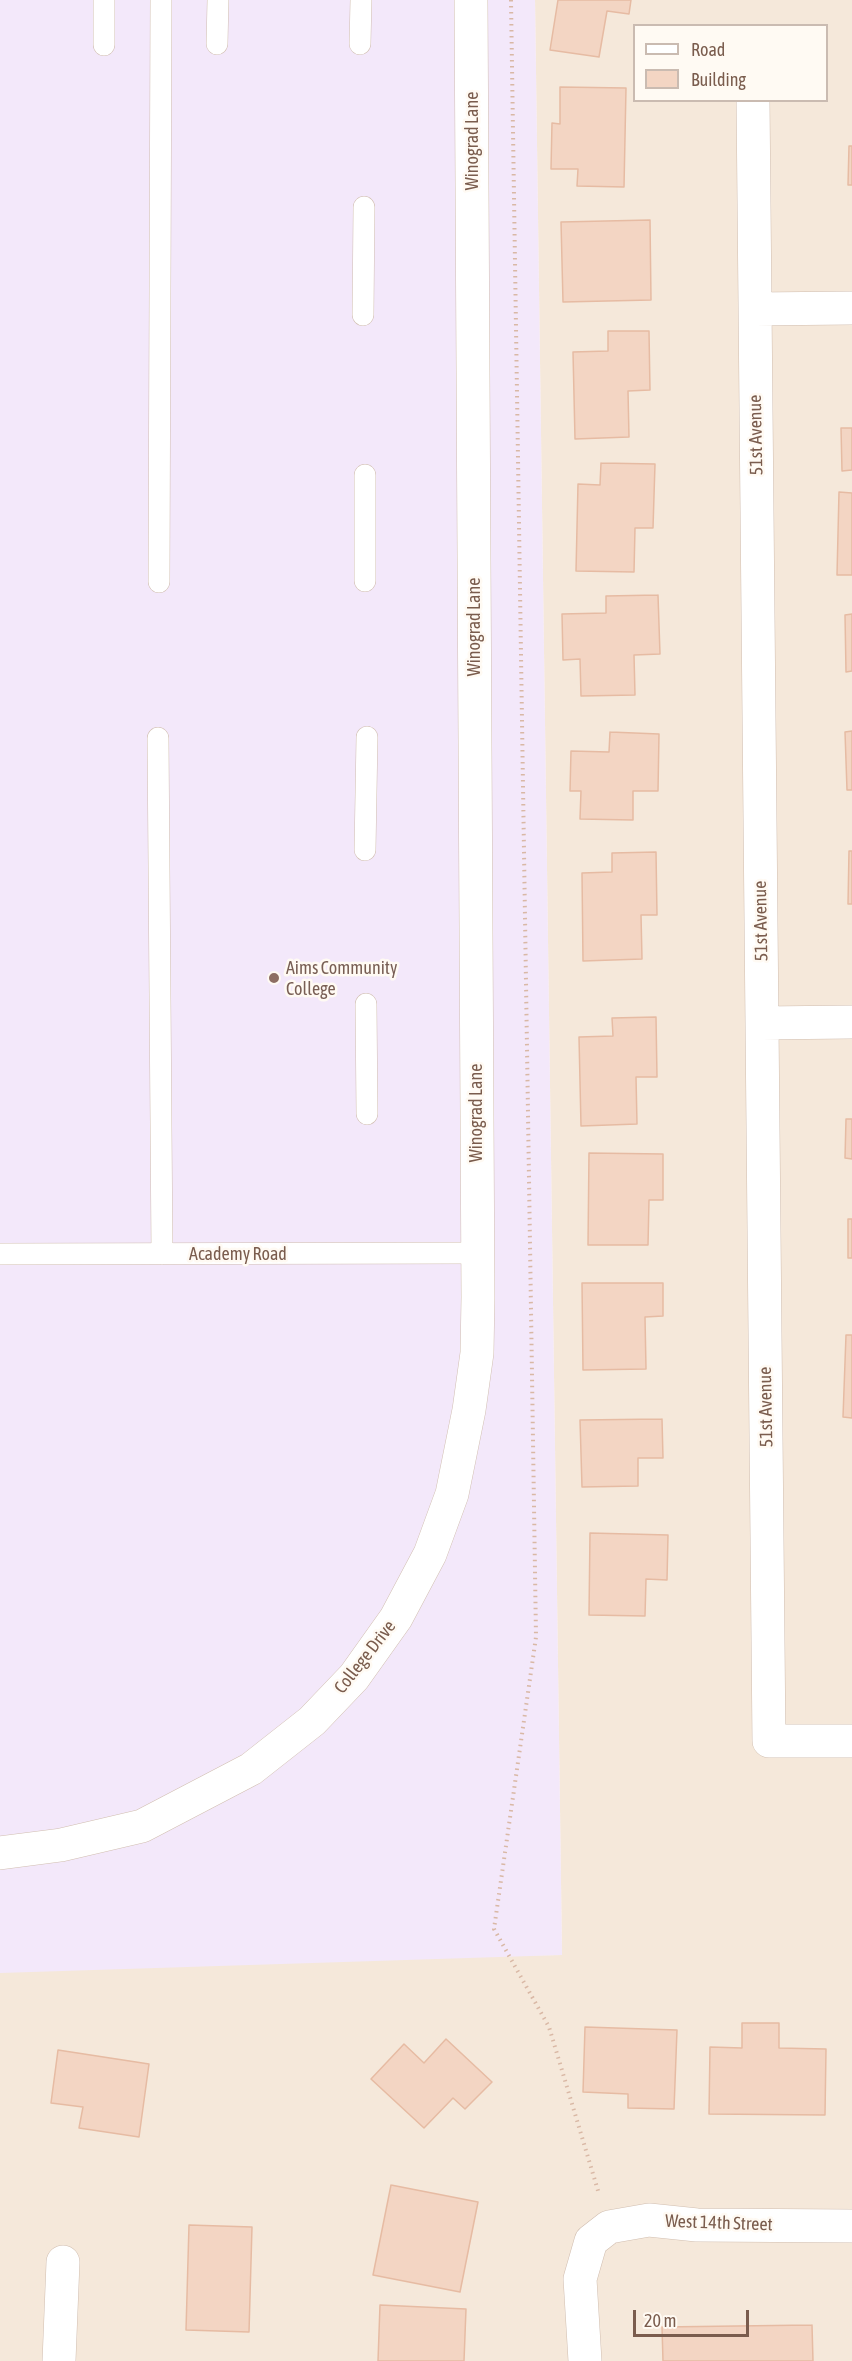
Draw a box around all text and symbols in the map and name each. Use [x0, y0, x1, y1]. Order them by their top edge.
legend [633, 24, 828, 102]
text: Road [691, 39, 725, 60]
text: Building [691, 69, 746, 90]
street label: Winograd Lane [461, 92, 483, 190]
street label: 51st Avenue [744, 394, 768, 476]
street label: Winograd Lane [463, 578, 485, 676]
street label: 51st Avenue [749, 880, 773, 962]
place label: Aims Community College [286, 957, 397, 1000]
marker: Aims Community College [267, 971, 281, 985]
street label: Winograd Lane [465, 1064, 487, 1162]
street label: Academy Road [189, 1243, 287, 1265]
street label: 51st Avenue [754, 1366, 778, 1448]
street label: College Drive [330, 1616, 400, 1698]
street label: West 14th Street [665, 2210, 773, 2236]
scale bar [636, 2298, 752, 2336]
text: 20 m [644, 2310, 676, 2331]

